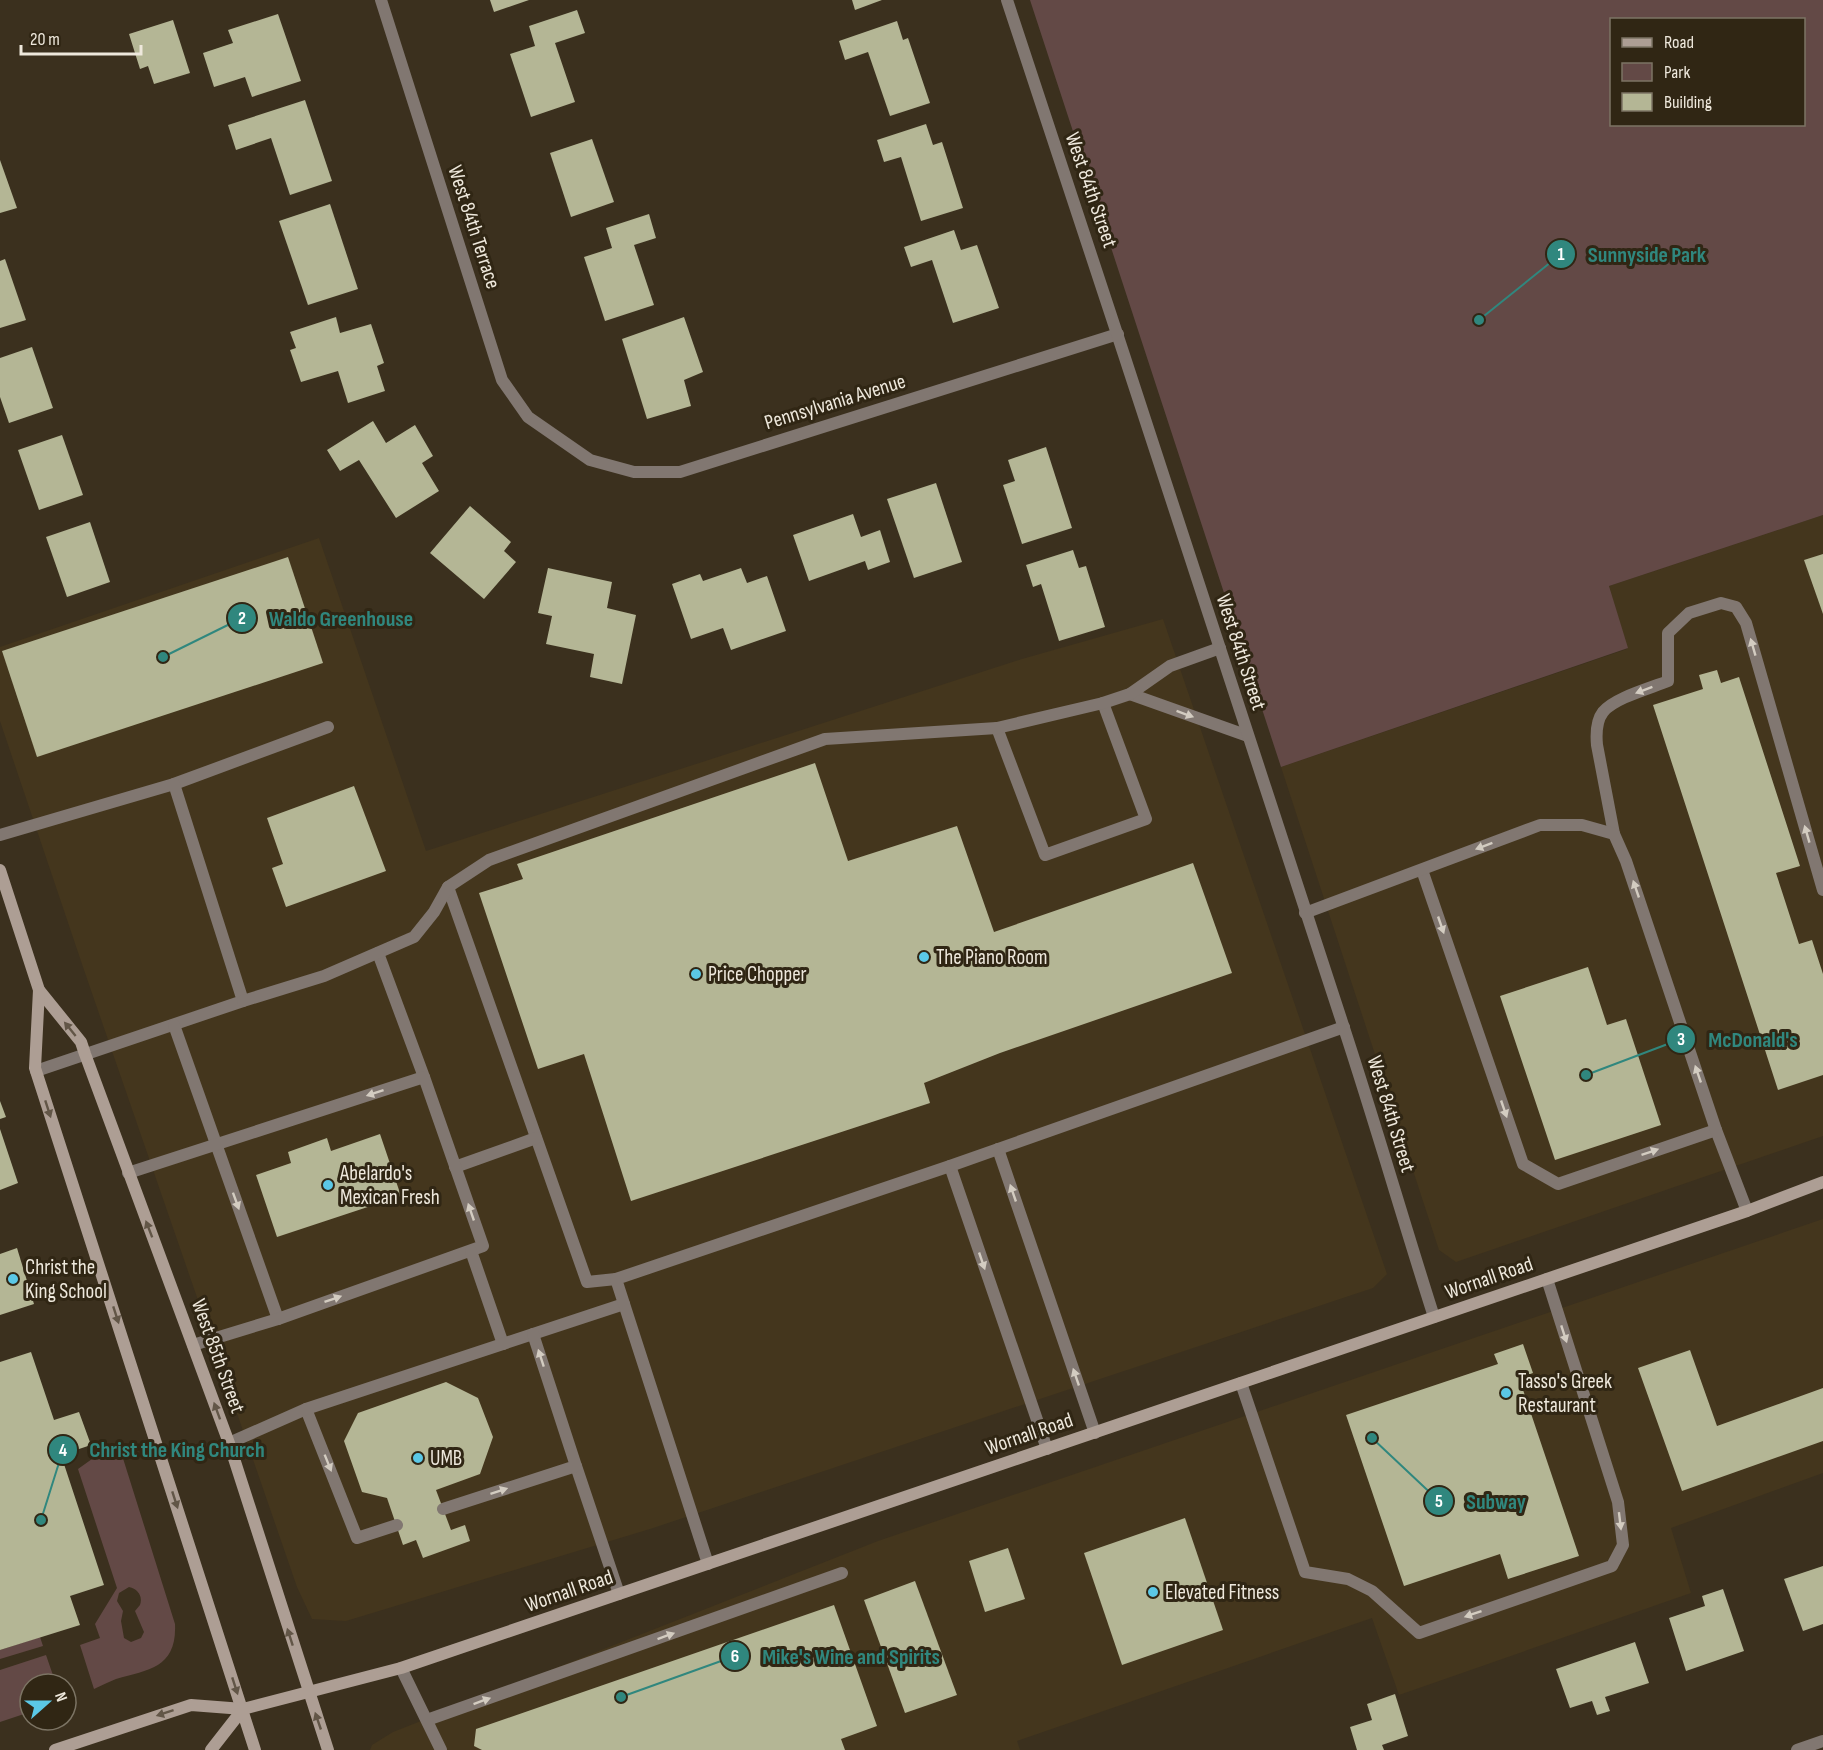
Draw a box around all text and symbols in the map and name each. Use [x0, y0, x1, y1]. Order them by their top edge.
scale bar [21, 18, 141, 56]
legend [1610, 18, 1805, 126]
text: 20 m [30, 29, 60, 50]
text: Road [1664, 32, 1694, 53]
text: Park [1664, 62, 1690, 83]
text: Building [1664, 92, 1712, 113]
street label: West 84th Street [1060, 129, 1122, 251]
street label: West 84th Terrace [442, 162, 506, 292]
callout: Sunnyside Park [1546, 234, 1719, 274]
text: Sunnyside Park [1588, 242, 1707, 269]
text: 1 [1557, 244, 1565, 265]
street label: Pennsylvania Avenue [761, 369, 909, 435]
street label: West 84th Street [1210, 591, 1272, 713]
callout: Waldo Greenhouse [227, 598, 425, 638]
text: Waldo Greenhouse [269, 606, 413, 633]
text: 2 [238, 608, 246, 629]
one-way arrow [1748, 638, 1757, 656]
one-way arrow [1635, 685, 1653, 695]
one-way arrow [1177, 709, 1195, 719]
one-way arrow [1802, 825, 1811, 843]
one-way arrow [1475, 842, 1493, 851]
one-way arrow [1630, 880, 1640, 898]
one-way arrow [1436, 916, 1446, 934]
place label: The Piano Room [936, 945, 1047, 970]
marker: The Piano Room [917, 950, 931, 964]
place label: Price Chopper [708, 962, 807, 987]
marker: Price Chopper [689, 967, 703, 981]
callout: McDonald's [1666, 1019, 1810, 1059]
one-way arrow [65, 1021, 77, 1036]
text: McDonald's [1708, 1027, 1798, 1054]
text: 3 [1677, 1029, 1685, 1050]
street label: West 84th Street [1361, 1053, 1421, 1175]
one-way arrow [1692, 1065, 1702, 1083]
one-way arrow [366, 1089, 384, 1098]
one-way arrow [44, 1100, 54, 1118]
one-way arrow [1500, 1100, 1510, 1118]
one-way arrow [1641, 1147, 1659, 1157]
place label: Abelardo's Mexican Fresh [339, 1161, 440, 1210]
marker: Abelardo's Mexican Fresh [321, 1178, 335, 1192]
one-way arrow [1007, 1184, 1017, 1202]
one-way arrow [231, 1192, 241, 1210]
one-way arrow [466, 1203, 476, 1221]
one-way arrow [144, 1220, 154, 1238]
street label: Wornall Road [1442, 1251, 1536, 1305]
one-way arrow [978, 1252, 988, 1270]
place label: Christ the King School [25, 1255, 107, 1304]
marker: Christ the King School [6, 1272, 20, 1286]
one-way arrow [324, 1294, 342, 1304]
street label: West 85th Street [186, 1295, 250, 1417]
one-way arrow [111, 1306, 121, 1324]
one-way arrow [1560, 1325, 1570, 1343]
one-way arrow [535, 1349, 545, 1367]
one-way arrow [1070, 1368, 1080, 1386]
place label: Tasso's Greek Restaurant [1518, 1369, 1612, 1418]
marker: Tasso's Greek Restaurant [1499, 1386, 1513, 1400]
one-way arrow [212, 1402, 222, 1420]
street label: Wornall Road [982, 1407, 1076, 1461]
callout: Christ the King Church [48, 1430, 277, 1470]
text: Christ the King Church [89, 1437, 265, 1464]
text: 4 [59, 1440, 68, 1461]
place label: UMB [430, 1446, 462, 1471]
marker: UMB [411, 1451, 425, 1465]
one-way arrow [323, 1454, 333, 1472]
callout: Subway [1424, 1481, 1538, 1521]
one-way arrow [490, 1486, 508, 1496]
text: Subway [1466, 1489, 1526, 1516]
one-way arrow [171, 1491, 181, 1509]
text: 5 [1435, 1491, 1443, 1512]
one-way arrow [1616, 1512, 1625, 1531]
street label: Wornall Road [522, 1564, 616, 1618]
place label: Elevated Fitness [1165, 1580, 1279, 1605]
marker: Elevated Fitness [1146, 1585, 1160, 1599]
one-way arrow [1464, 1610, 1482, 1619]
one-way arrow [285, 1628, 294, 1646]
one-way arrow [657, 1630, 675, 1640]
callout: Mike's Wine and Spirits [720, 1636, 951, 1676]
text: Mike's Wine and Spirits [762, 1644, 940, 1671]
text: 6 [731, 1646, 739, 1667]
north arrow [18, 1672, 78, 1732]
one-way arrow [231, 1677, 240, 1695]
text: N [50, 1690, 71, 1705]
one-way arrow [473, 1695, 491, 1705]
one-way arrow [156, 1709, 174, 1719]
one-way arrow [313, 1712, 322, 1730]

